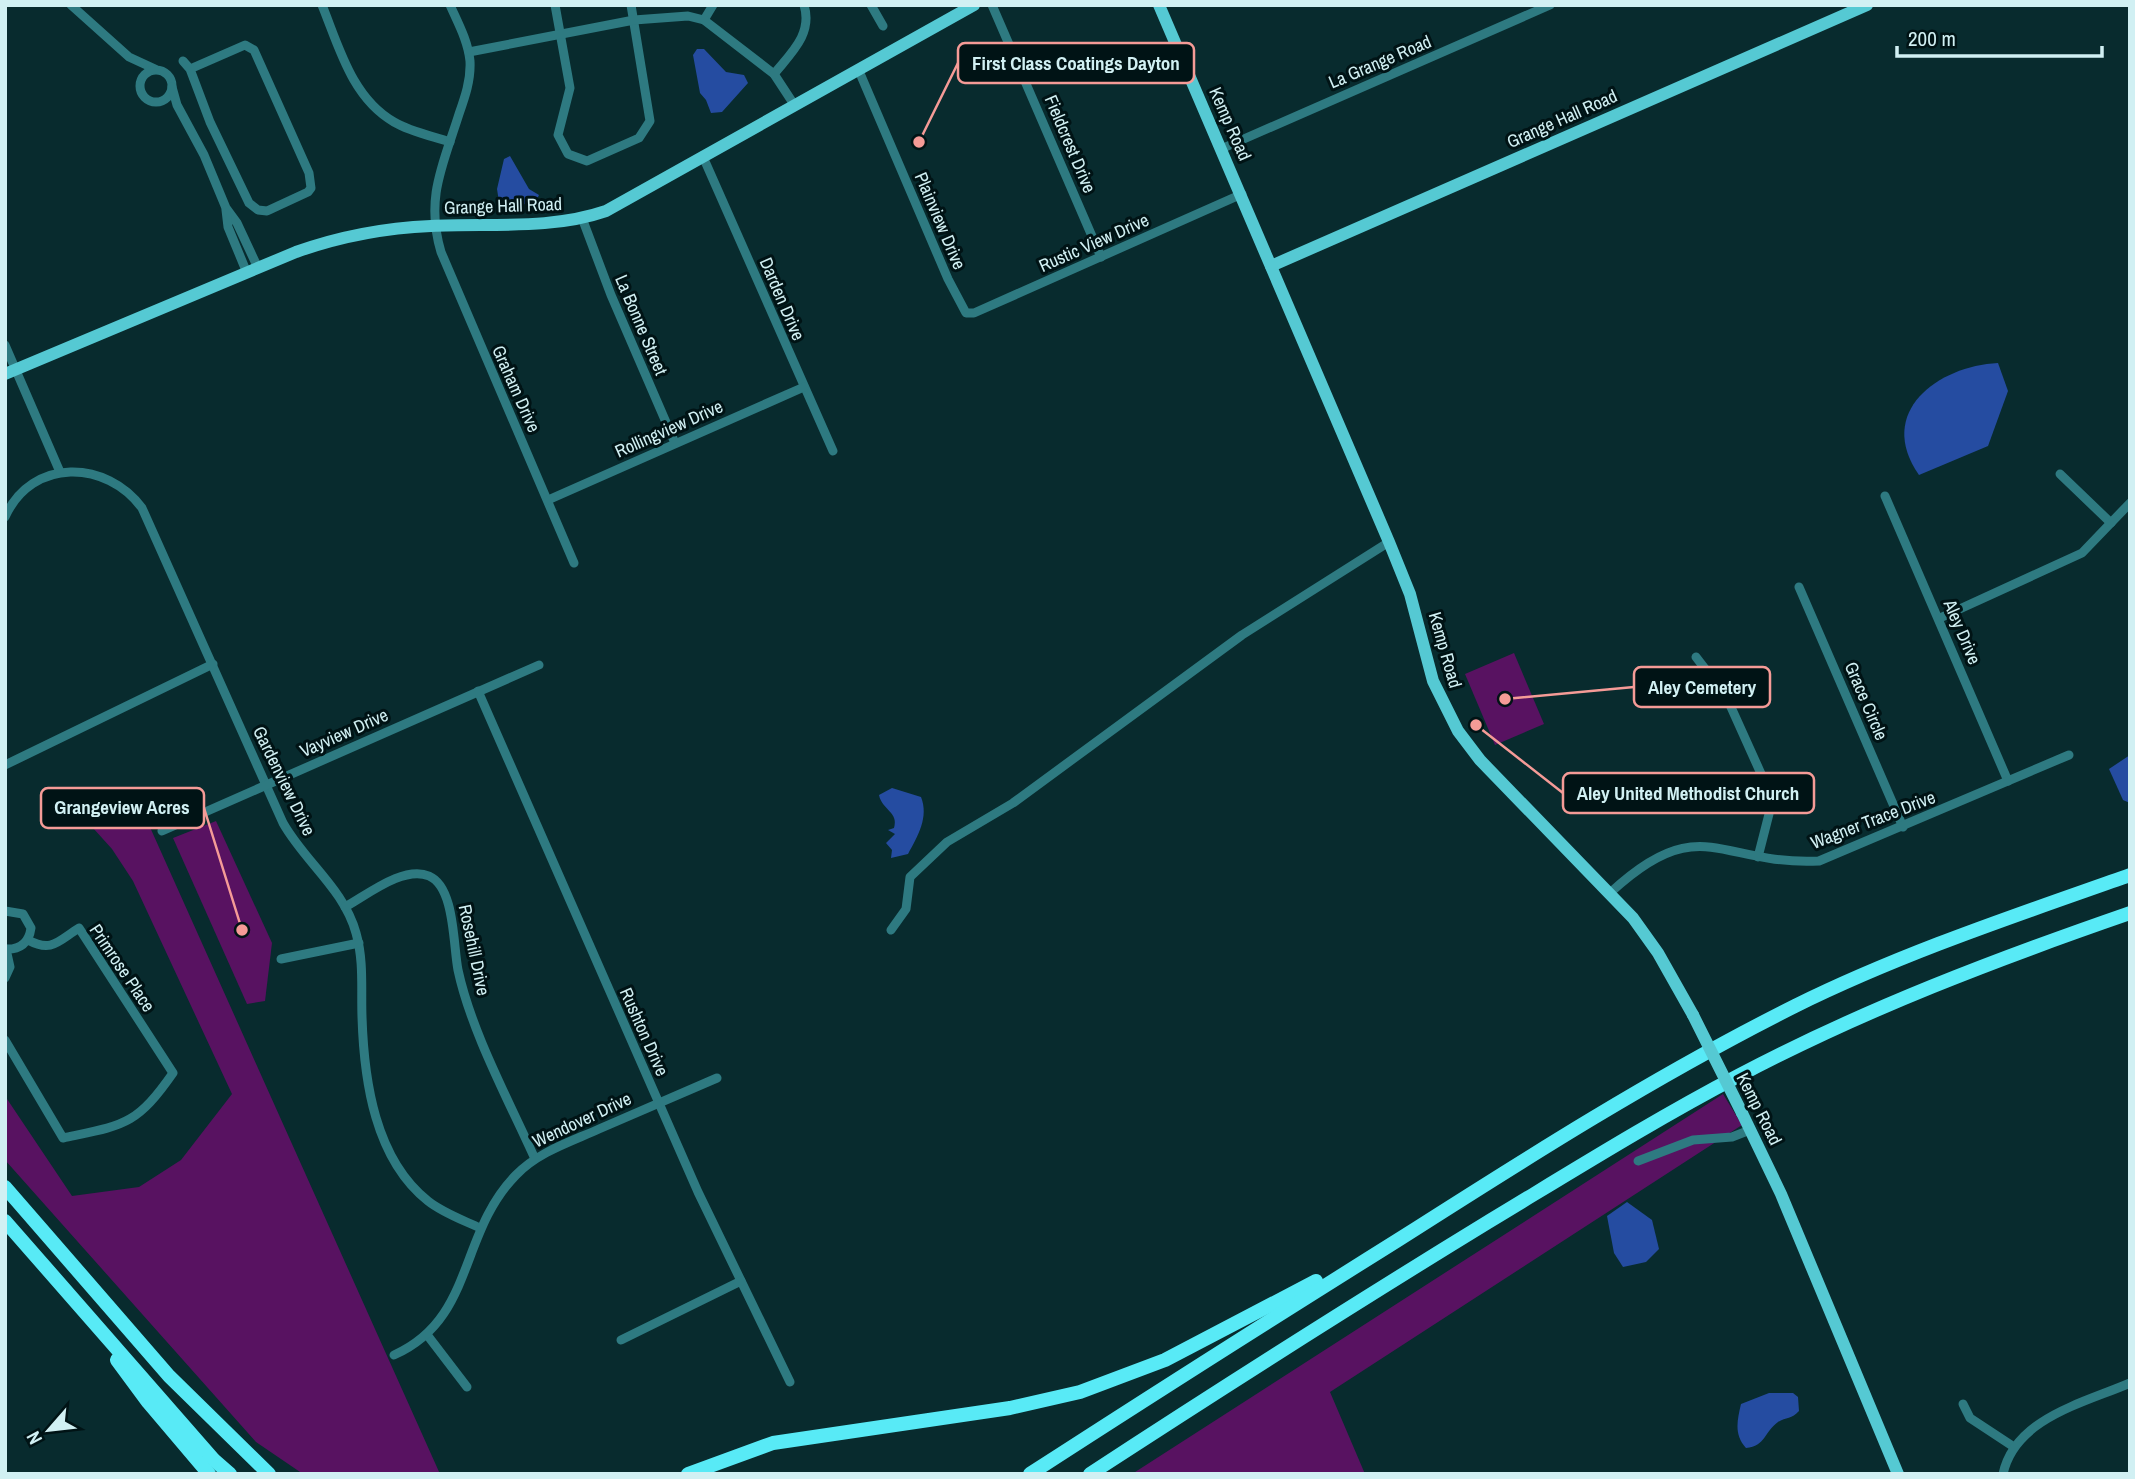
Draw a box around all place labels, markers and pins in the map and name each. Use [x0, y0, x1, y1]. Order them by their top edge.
callout: First Class Coatings Dayton [958, 43, 1194, 83]
callout: Aley Cemetery [1634, 667, 1770, 707]
callout: Aley United Methodist Church [1563, 773, 1814, 813]
callout: Grangeview Acres [41, 788, 204, 828]

